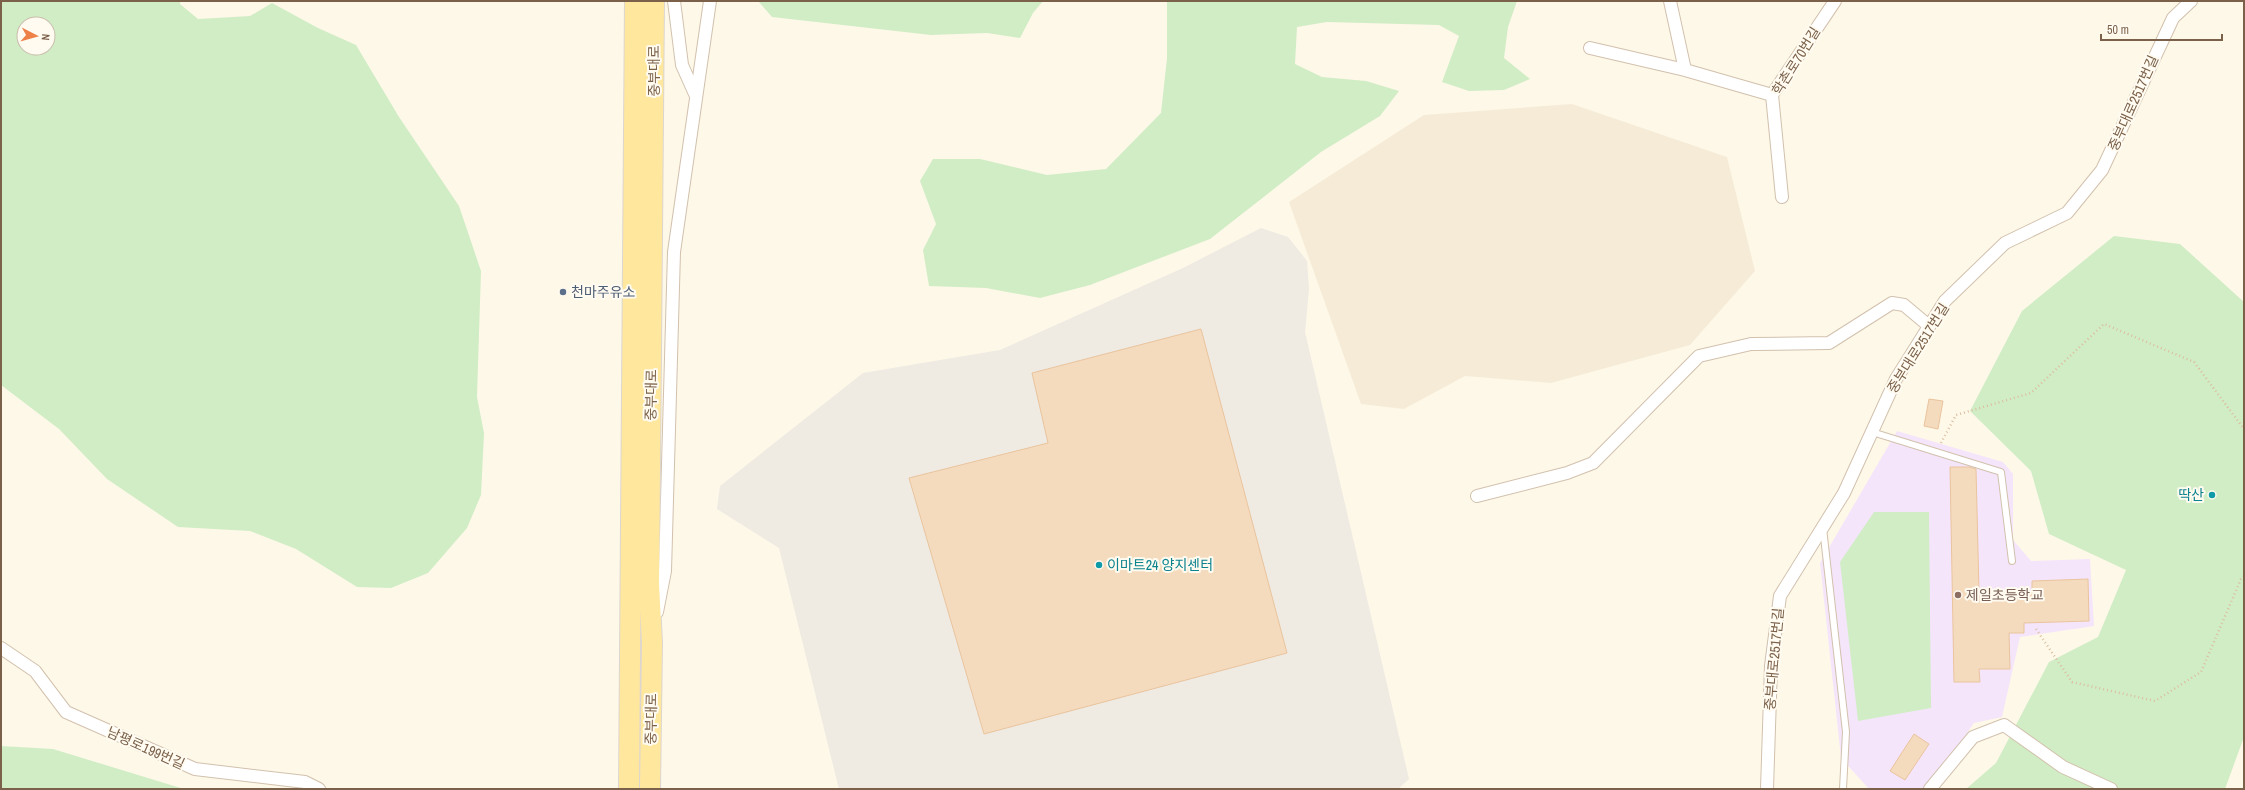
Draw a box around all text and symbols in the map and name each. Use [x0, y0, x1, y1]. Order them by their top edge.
north arrow [16, 16, 56, 56]
scale bar [2101, 16, 2222, 42]
text: 50 m [2107, 22, 2129, 38]
street label: 학촌로70번길 [1768, 24, 1824, 98]
text: N [39, 33, 53, 41]
street label: 중부대로 [645, 45, 663, 97]
street label: 중부대로2517번길 [2104, 52, 2162, 154]
place label: 천마주유소 [571, 283, 636, 301]
marker: 천마주유소 [558, 287, 568, 297]
street label: 중부대로2517번길 [1883, 300, 1953, 396]
street label: 중부대로 [642, 369, 660, 421]
place label: 딱산 [2178, 486, 2204, 504]
marker: 딱산 [2207, 490, 2217, 500]
place label: 이마트24 양지센터 [1107, 556, 1213, 574]
marker: 이마트24 양지센터 [1094, 560, 1104, 570]
place label: 제일초등학교 [1966, 586, 2043, 604]
marker: 제일초등학교 [1953, 590, 1963, 600]
street label: 중부대로2517번길 [1761, 607, 1787, 711]
street label: 중부대로 [642, 693, 660, 745]
street label: 남평로199번길 [104, 723, 188, 773]

